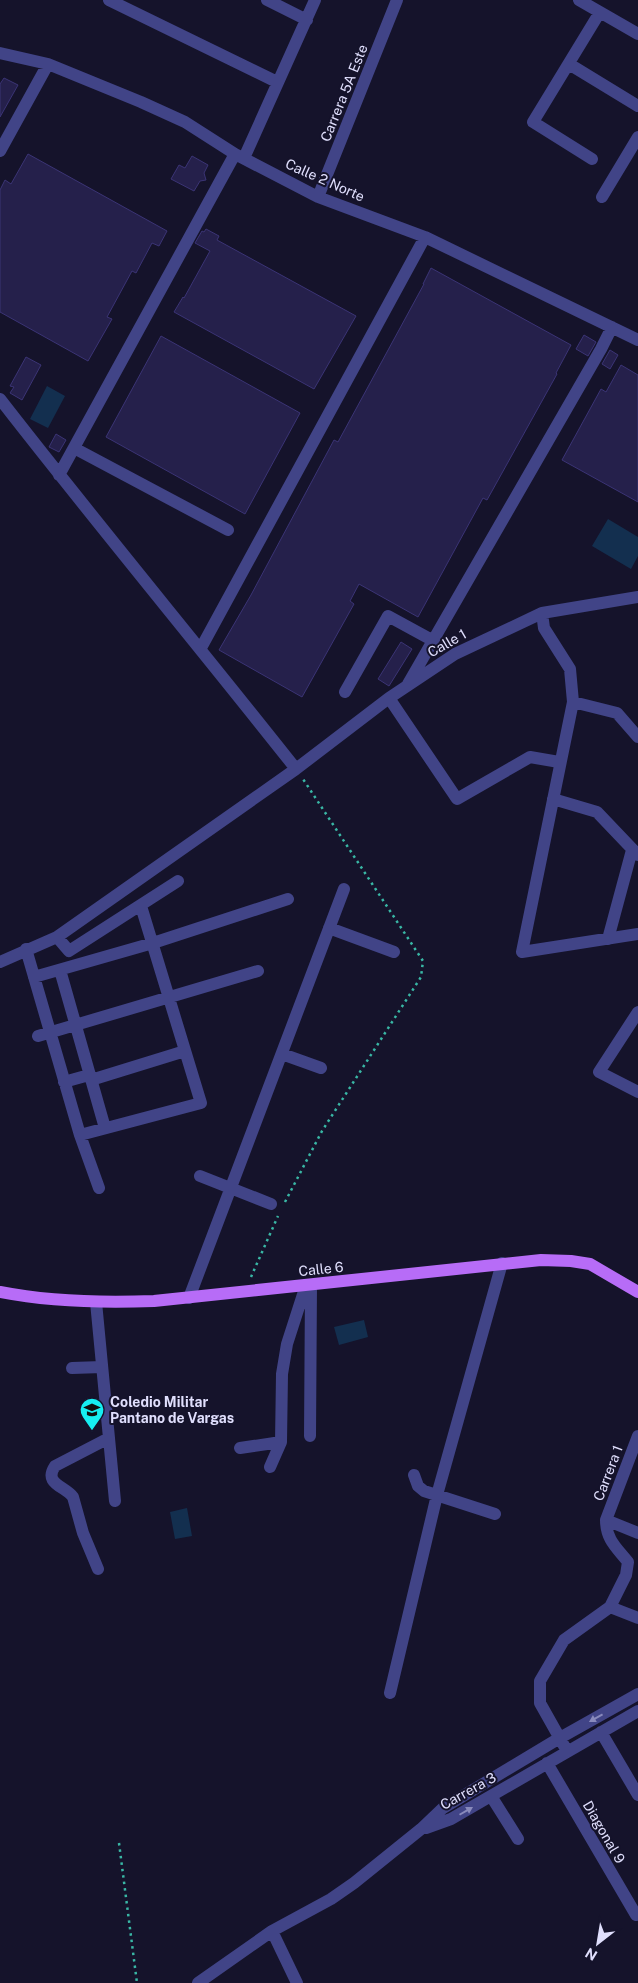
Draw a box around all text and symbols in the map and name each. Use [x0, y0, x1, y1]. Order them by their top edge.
street label: Carrera 5A Este [317, 42, 371, 144]
street label: Calle 2 Norte [283, 155, 367, 205]
street label: Calle 1 [425, 626, 469, 660]
street label: Calle 6 [298, 1259, 345, 1279]
place label: Coledio Militar Pantano de Vargas [110, 1394, 234, 1426]
school or university icon: Coledio Militar Pantano de Vargas [79, 1397, 105, 1431]
street label: Carrera 1 [590, 1443, 626, 1503]
one-way arrow [589, 1714, 602, 1723]
street label: Carrera 3 [437, 1769, 499, 1813]
street label: Diagonal 9 [580, 1798, 628, 1866]
one-way arrow [459, 1806, 472, 1815]
north arrow [573, 1918, 623, 1968]
text: N [582, 1944, 600, 1964]

